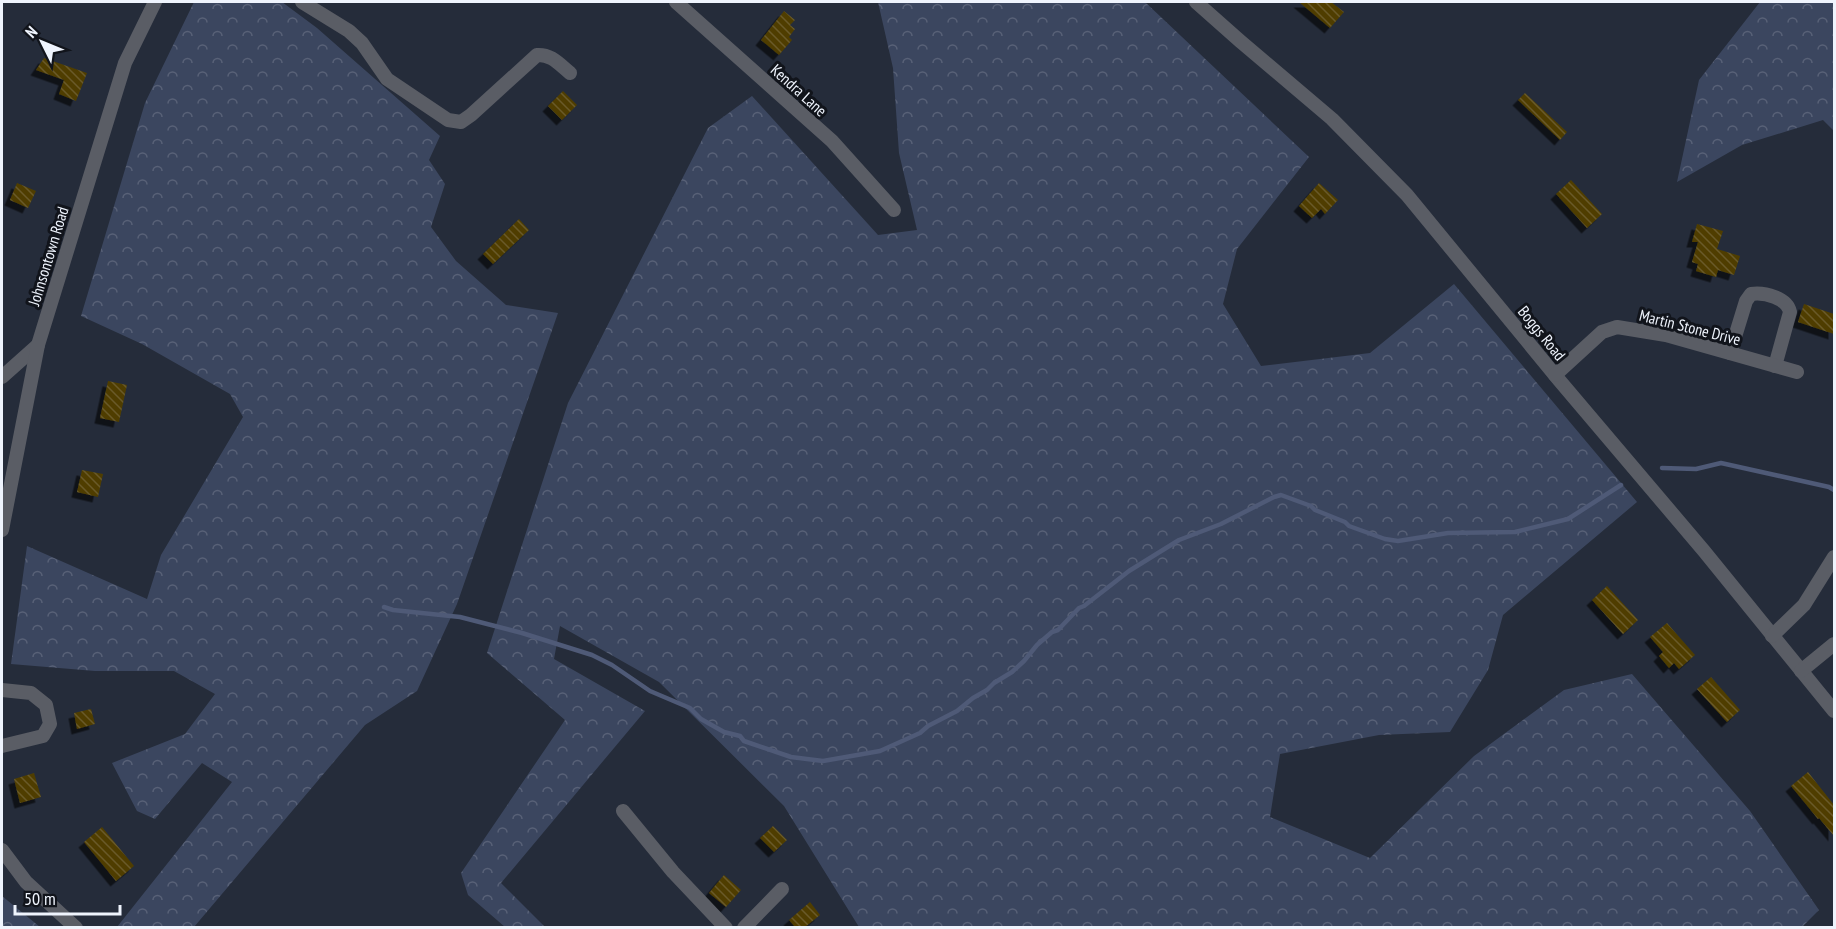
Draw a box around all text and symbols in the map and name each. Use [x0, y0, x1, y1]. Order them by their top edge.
north arrow [12, 12, 72, 72]
text: N [21, 22, 41, 42]
street label: Kendra Lane [767, 60, 831, 120]
street label: Johnsontown Road [23, 204, 73, 309]
street label: Boggs Road [1514, 302, 1570, 364]
street label: Martin Stone Drive [1637, 305, 1743, 349]
scale bar [15, 878, 120, 916]
text: 50 m [24, 887, 56, 910]

